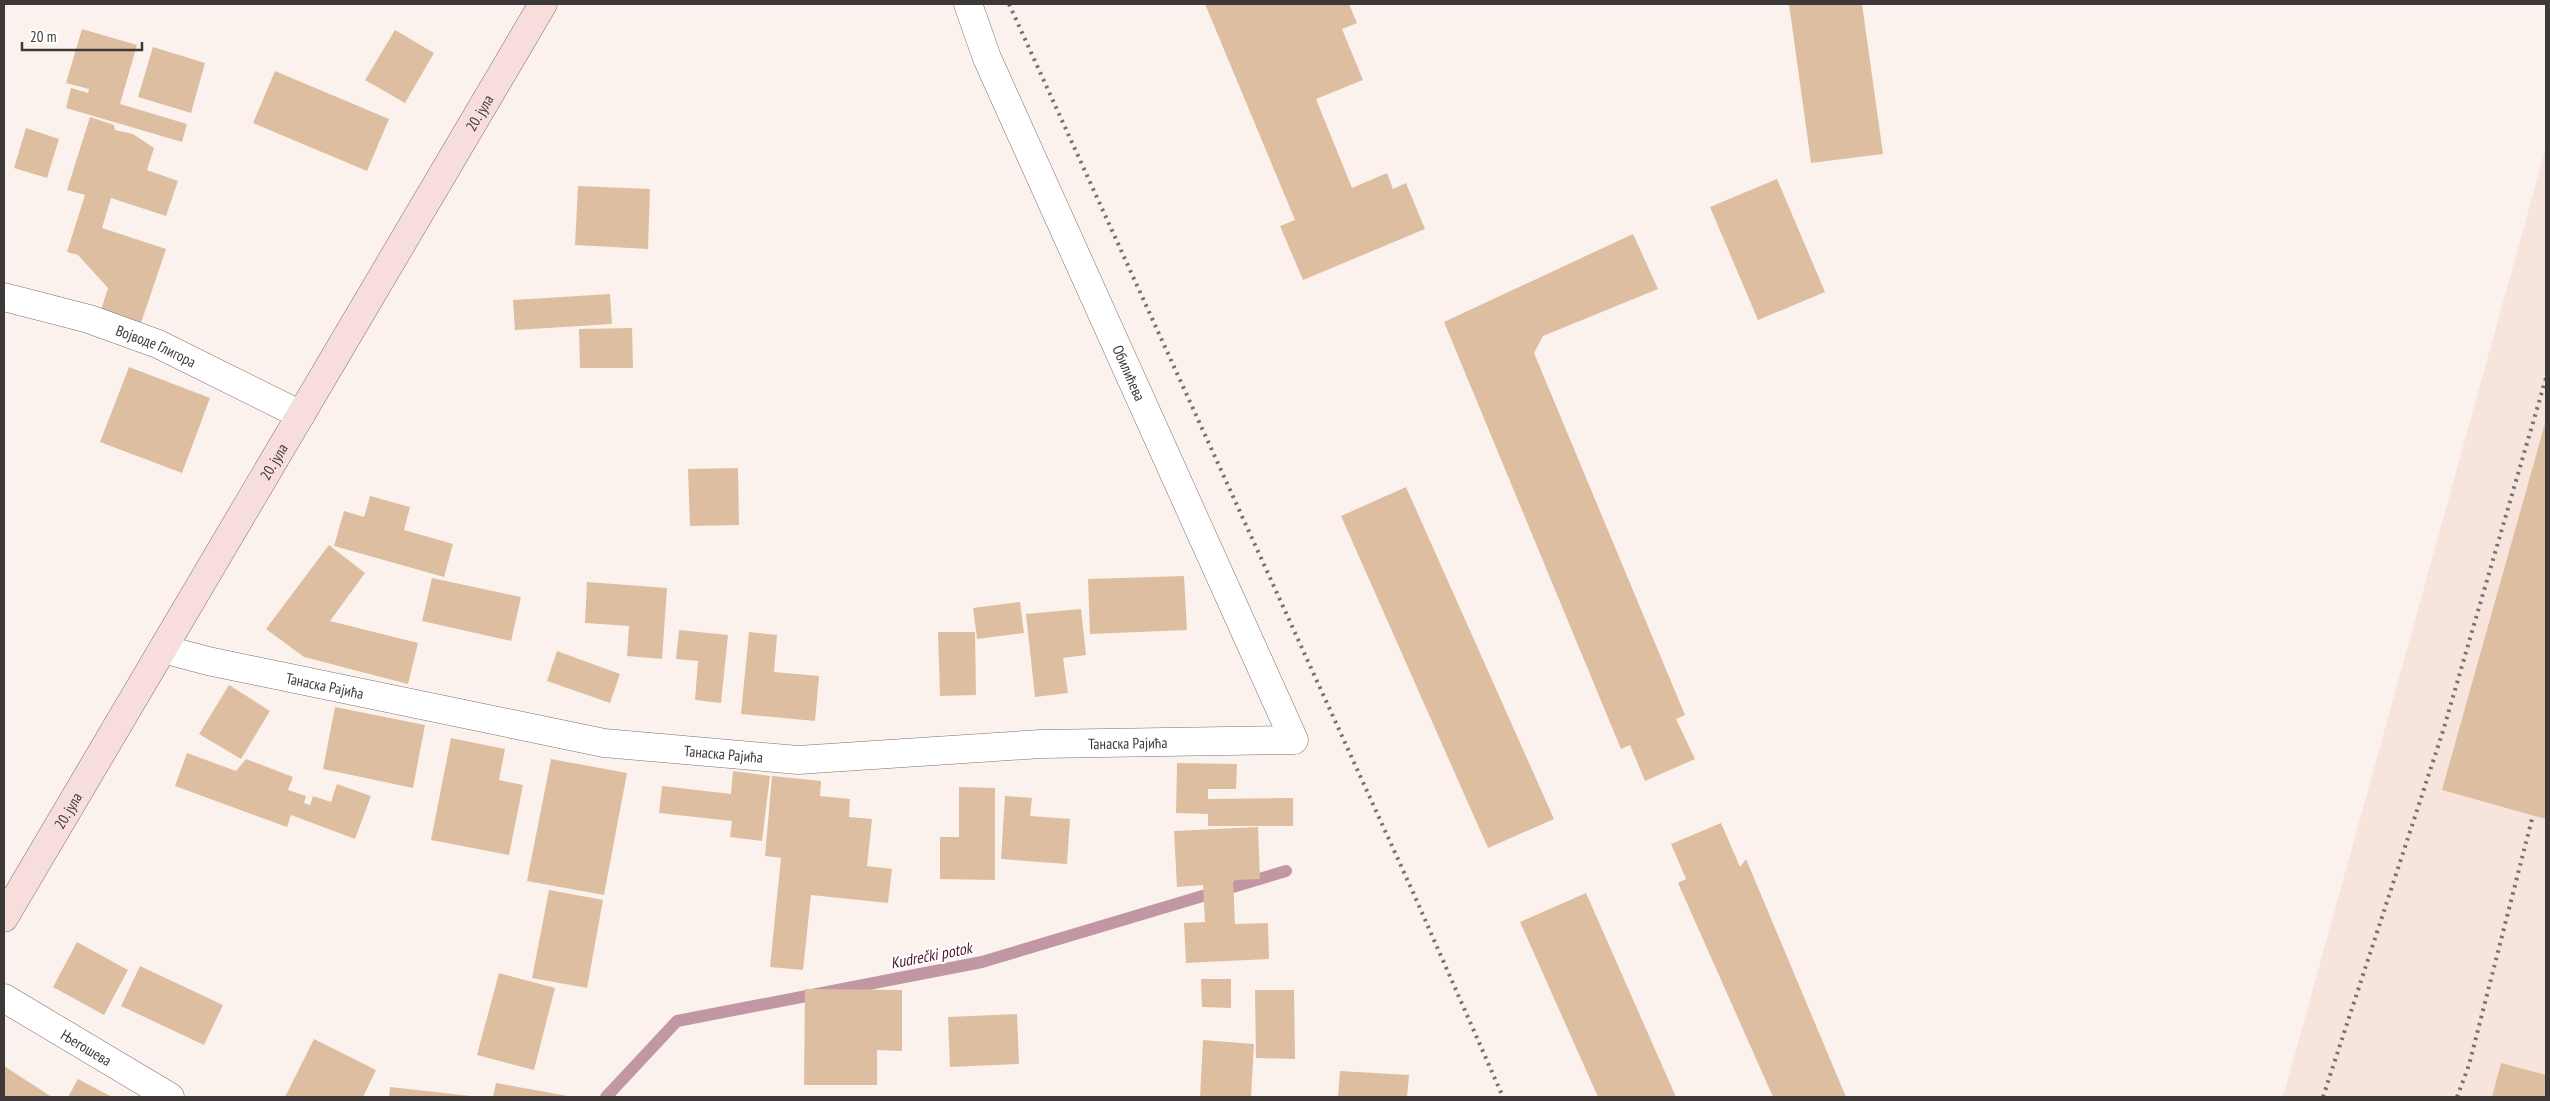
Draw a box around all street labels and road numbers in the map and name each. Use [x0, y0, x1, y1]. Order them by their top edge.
street label: 20. јула [461, 91, 497, 134]
street label: Војводе Глигора [113, 320, 199, 371]
street label: Обилићева [1108, 342, 1150, 404]
street label: 20. јула [255, 440, 291, 483]
street label: Танаска Рајића [284, 668, 366, 703]
street label: Танаска Рајића [1088, 733, 1167, 753]
street label: Танаска Рајића [683, 741, 764, 766]
street label: 20. јула [49, 789, 86, 832]
street label: Његошева [58, 1025, 115, 1070]

